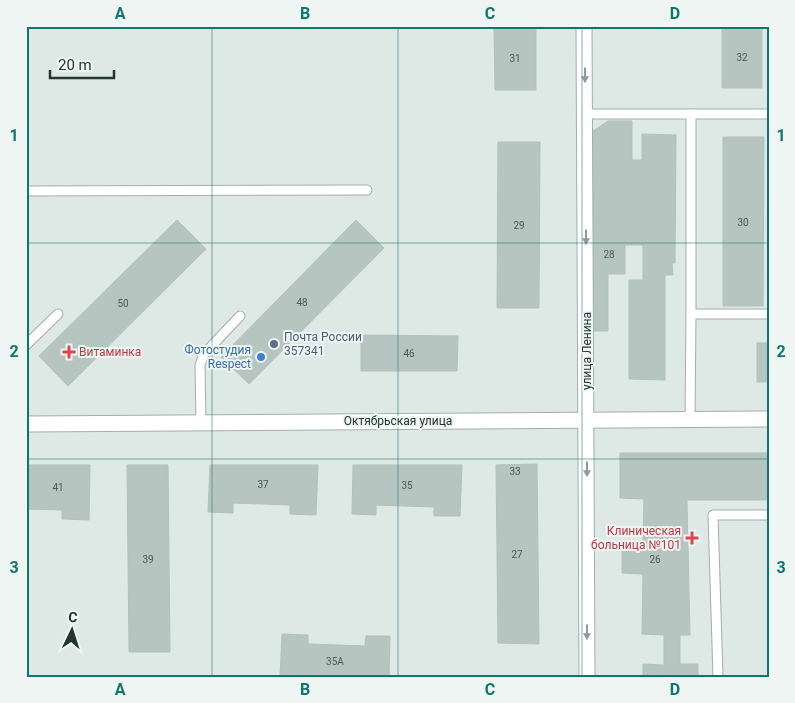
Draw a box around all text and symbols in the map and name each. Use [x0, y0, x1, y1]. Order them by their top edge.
text: A [115, 4, 126, 23]
text: B [300, 4, 310, 23]
text: C [485, 4, 495, 23]
text: D [670, 4, 680, 23]
scale bar [50, 48, 114, 80]
house number: 32 [736, 52, 748, 63]
house number: 31 [509, 53, 521, 64]
text: 20 m [58, 56, 92, 74]
one-way arrow [581, 67, 589, 83]
text: 1 [9, 126, 19, 145]
text: 1 [776, 126, 786, 145]
house number: 30 [737, 217, 749, 228]
house number: 29 [513, 220, 525, 231]
one-way arrow [582, 230, 590, 246]
house number: 28 [603, 249, 615, 260]
house number: 48 [296, 297, 308, 308]
house number: 50 [117, 298, 129, 309]
street label: улица Ленина [580, 312, 594, 390]
place label: Почта России 357341 [284, 330, 362, 358]
marker: Почта России 357341 [268, 338, 280, 350]
text: 2 [9, 342, 19, 361]
text: 2 [776, 342, 786, 361]
place label: Фотостудия Respect [184, 343, 251, 371]
place label: Витаминка [79, 345, 141, 359]
marker: Витаминка [63, 346, 75, 358]
house number: 46 [403, 348, 415, 359]
marker: Фотостудия Respect [255, 351, 267, 363]
street label: Октябрьская улица [344, 414, 452, 428]
one-way arrow [583, 462, 591, 478]
house number: 33 [509, 466, 521, 477]
house number: 37 [257, 479, 269, 490]
house number: 35 [401, 480, 413, 491]
house number: 41 [52, 482, 64, 493]
place label: Клиническая больница №101 [591, 524, 681, 552]
marker: Клиническая больница №101 [685, 531, 699, 545]
house number: 27 [511, 549, 523, 560]
house number: 39 [142, 554, 154, 565]
house number: 26 [649, 554, 661, 565]
text: 3 [9, 558, 19, 577]
text: 3 [776, 558, 786, 577]
north arrow [48, 606, 98, 656]
text: С [68, 609, 78, 625]
one-way arrow [583, 624, 591, 640]
house number: 35А [326, 656, 344, 667]
text: A [115, 680, 126, 699]
text: B [300, 680, 310, 699]
text: C [485, 680, 495, 699]
text: D [670, 680, 680, 699]

